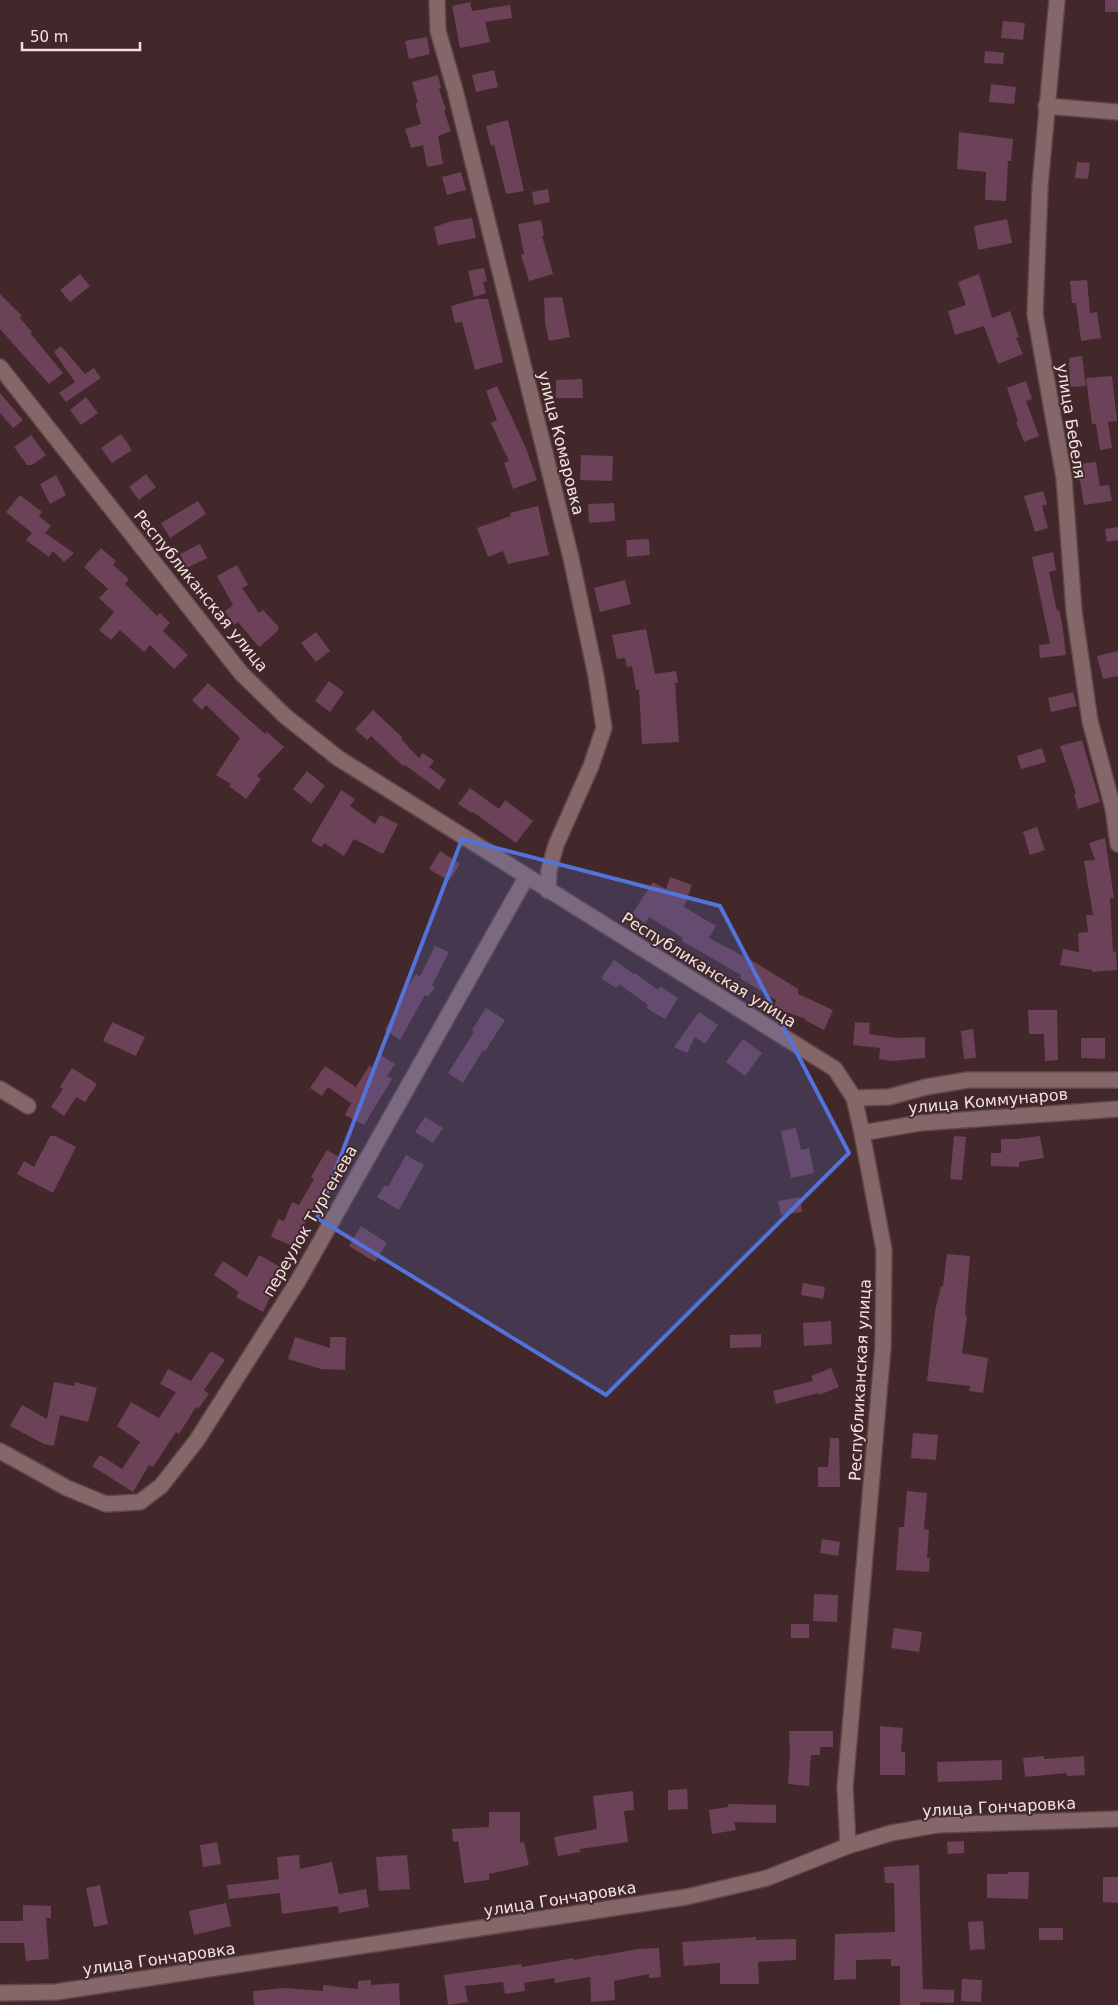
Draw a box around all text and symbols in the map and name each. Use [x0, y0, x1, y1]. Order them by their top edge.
scale bar [22, 20, 140, 52]
text: 50 m [30, 28, 68, 46]
street label: улица Бебеля [1053, 362, 1089, 480]
street label: улица Комаровка [534, 369, 588, 517]
street label: Республиканская улица [130, 506, 272, 676]
street label: Республиканская улица [618, 908, 800, 1032]
street label: улица Коммунаров [907, 1085, 1069, 1117]
street label: переулок Тургенева [259, 1142, 361, 1300]
street label: Республиканская улица [845, 1278, 875, 1482]
street label: улица Гончаровка [922, 1793, 1076, 1821]
street label: улица Гончаровка [482, 1878, 638, 1920]
street label: улица Гончаровка [81, 1939, 237, 1979]

